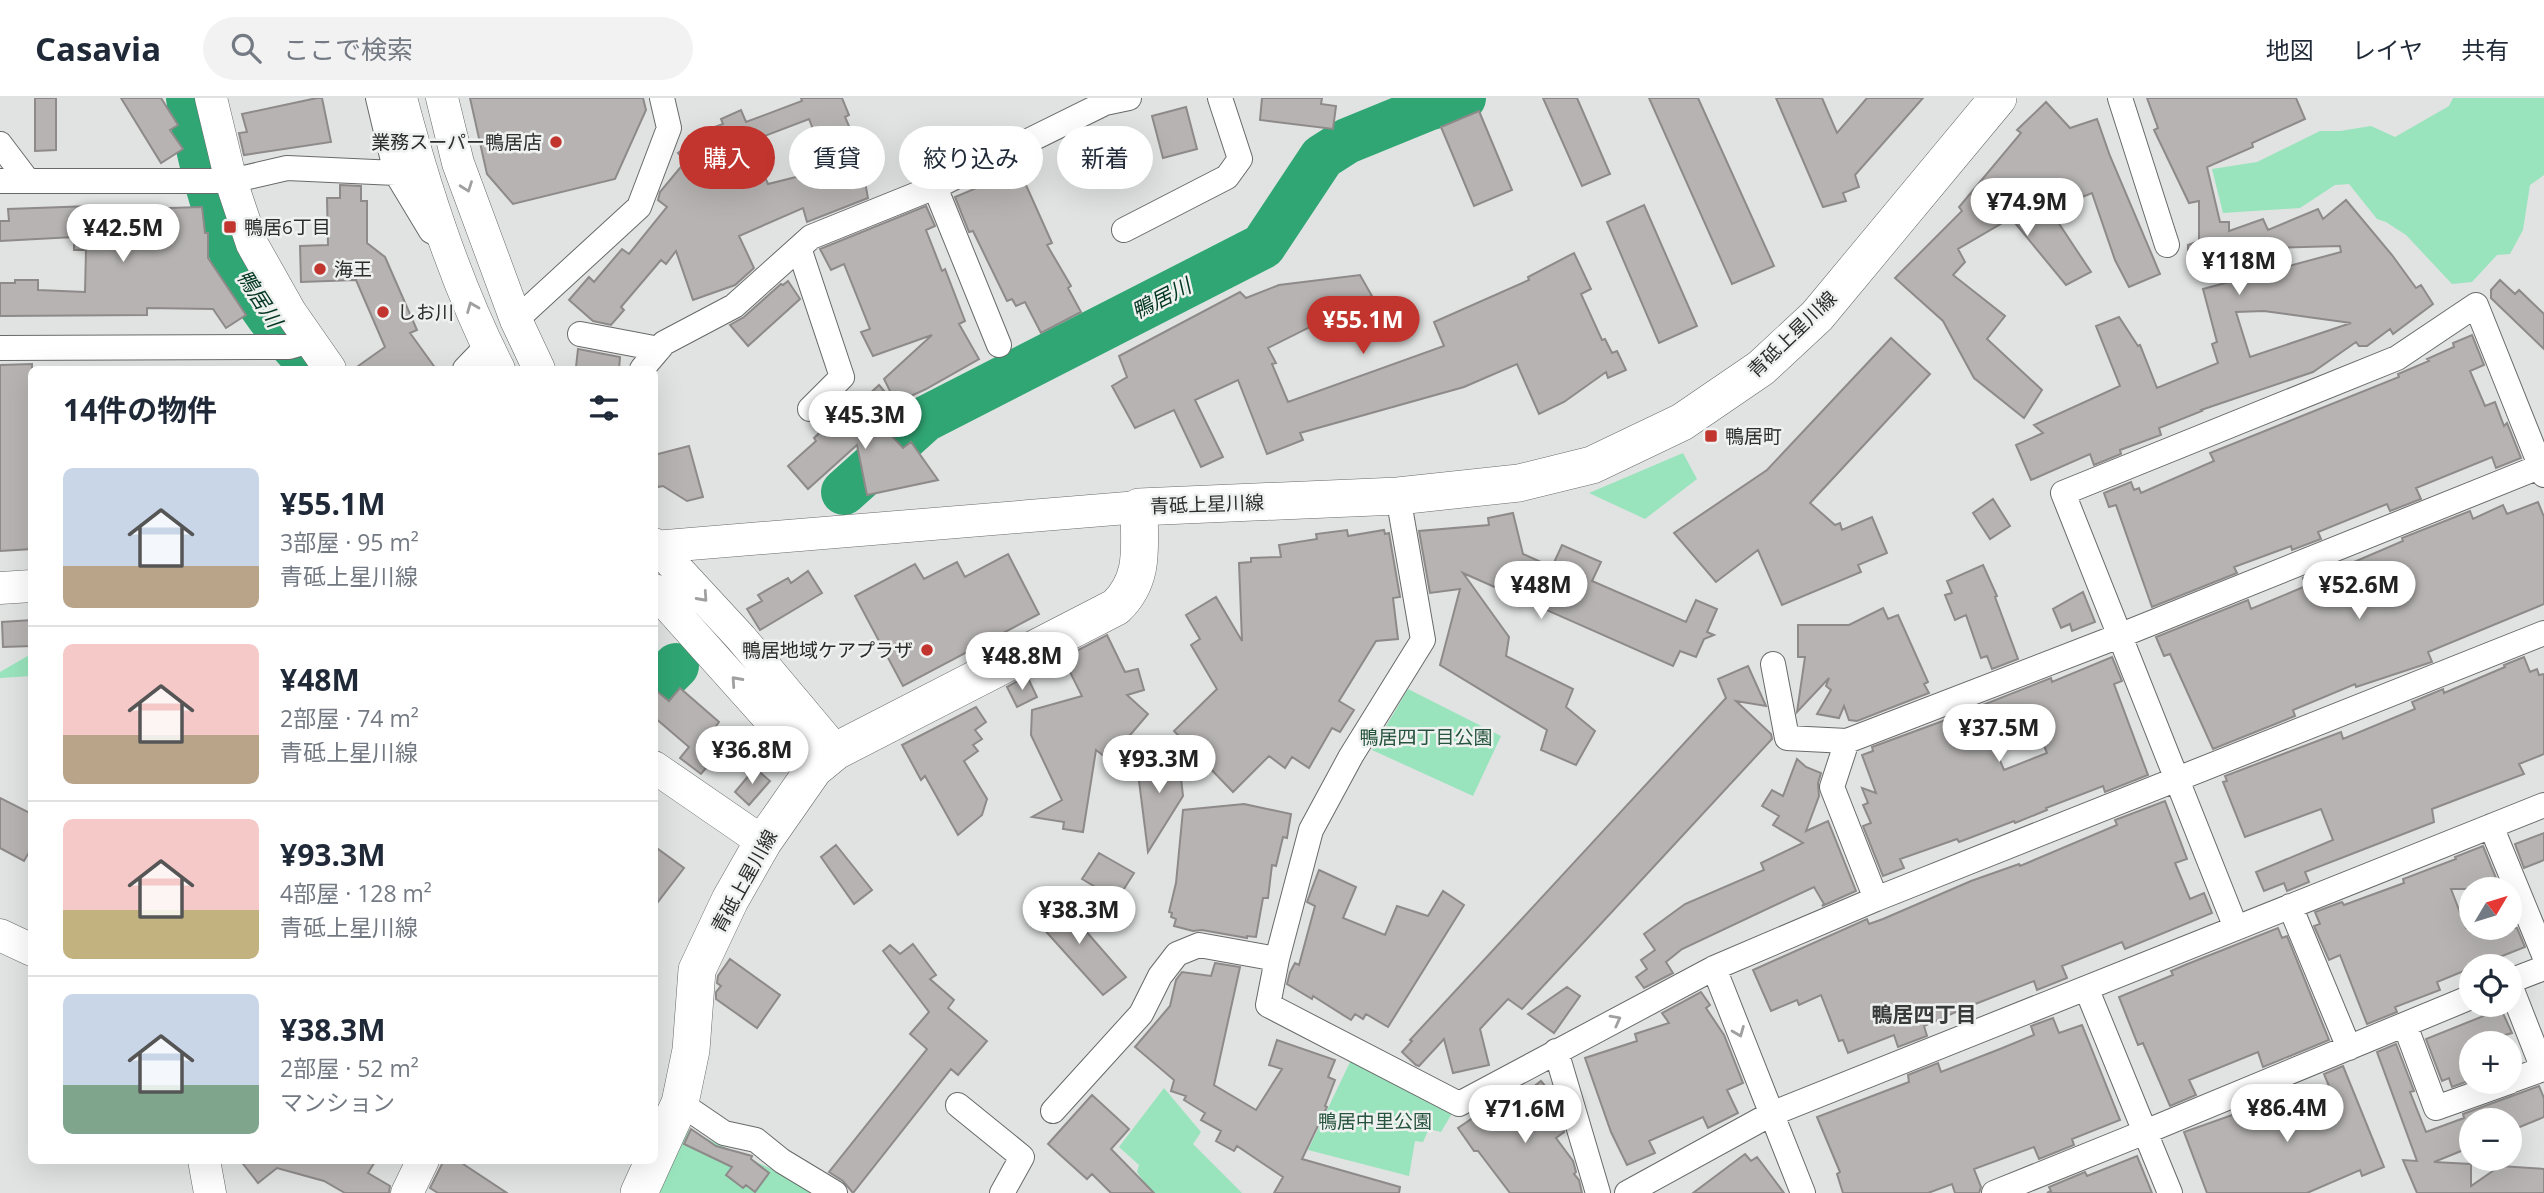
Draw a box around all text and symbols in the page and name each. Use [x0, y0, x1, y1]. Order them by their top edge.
search box [203, 17, 693, 80]
text: Casavia [35, 26, 161, 71]
icon: search [227, 29, 265, 67]
text: ここで検索 [283, 31, 413, 67]
text: 地図 [2266, 33, 2314, 66]
text: レイヤ [2352, 33, 2423, 66]
text: 共有 [2461, 33, 2509, 66]
chip: 購入 [679, 126, 775, 189]
chip: 賃貸 [789, 126, 885, 189]
chip: 絞り込み [899, 126, 1043, 189]
chip: 新着 [1057, 126, 1153, 189]
place label: 業務スーパー鴨居店 [371, 129, 542, 155]
marker: 業務スーパー鴨居店 [548, 134, 564, 150]
pin: ¥74.9M [1970, 178, 2084, 238]
one-way arrow [459, 181, 473, 193]
text: ¥74.9M [1987, 185, 2067, 217]
pin: ¥42.5M [66, 204, 180, 264]
text: ¥42.5M [83, 211, 163, 243]
place label: 鴨居6丁目 [244, 214, 331, 240]
marker: 鴨居6丁目 [222, 219, 238, 235]
pin: ¥118M [2190, 238, 2288, 297]
text: ¥118M [2202, 244, 2276, 276]
place label: 海王 [334, 256, 372, 282]
marker: 海王 [312, 261, 328, 277]
water label: 鴨居川 [231, 264, 290, 334]
water label: 鴨居川 [1127, 270, 1197, 325]
street label: 青砥上星川線 [1742, 285, 1842, 383]
pin: ¥55.1M [1306, 296, 1420, 356]
place label: しお川 [397, 299, 454, 325]
one-way arrow [466, 302, 480, 314]
text: ¥55.1M [1323, 303, 1403, 335]
marker: しお川 [375, 304, 391, 320]
text: 14件の物件 [63, 389, 217, 430]
icon: filters [585, 389, 623, 427]
pin: ¥45.3M [808, 392, 922, 451]
text: ¥45.3M [825, 398, 905, 430]
place label: 鴨居町 [1725, 423, 1782, 449]
marker: 鴨居町 [1703, 428, 1719, 444]
text: ¥55.1M [280, 483, 385, 524]
street label: 青砥上星川線 [1150, 489, 1264, 519]
icon: home [119, 496, 203, 580]
text: 3部屋 · 95 m² [280, 526, 419, 558]
text: 青砥上星川線 [280, 560, 418, 592]
pin: ¥48M [1500, 561, 1582, 621]
pin: ¥52.6M [2302, 561, 2416, 621]
text: ¥48M [1510, 568, 1572, 600]
text: ¥52.6M [2319, 568, 2399, 600]
one-way arrow [694, 589, 707, 602]
pin: ¥48.8M [965, 632, 1079, 692]
place label: 鴨居地域ケアプラザ [742, 637, 913, 663]
text: ¥48.8M [982, 639, 1062, 671]
marker: 鴨居地域ケアプラザ [919, 642, 935, 658]
text: ¥48M [280, 659, 360, 700]
icon: home [119, 672, 203, 756]
one-way arrow [732, 677, 744, 690]
text: 2部屋 · 74 m² [280, 702, 419, 734]
pin: ¥37.5M [1942, 704, 2056, 764]
text: ¥37.5M [1959, 711, 2039, 743]
park label: 鴨居四丁目公園 [1359, 724, 1493, 750]
pin: ¥36.8M [695, 726, 809, 786]
text: ¥36.8M [712, 733, 792, 765]
text: 青砥上星川線 [280, 736, 418, 768]
pin: ¥93.3M [1102, 736, 1216, 795]
text: ¥93.3M [1119, 742, 1199, 774]
street label: 青砥上星川線 [705, 825, 783, 937]
text: ¥93.3M [280, 834, 385, 875]
icon: home [119, 847, 203, 931]
text: 4部屋 · 128 m² [280, 877, 432, 909]
north arrow [2459, 877, 2522, 940]
map controls [2459, 877, 2522, 1171]
pin: ¥38.3M [1022, 886, 1136, 946]
text: ¥38.3M [1039, 893, 1119, 925]
text: 青砥上星川線 [280, 911, 418, 943]
button: locate [2459, 954, 2522, 1017]
district label: 鴨居四丁目 [1872, 1000, 1977, 1028]
text: ¥38.3M [280, 1009, 385, 1050]
one-way arrow [1609, 1014, 1622, 1028]
icon: home [119, 1022, 203, 1106]
one-way arrow [1730, 1025, 1744, 1037]
button: + [2459, 1031, 2522, 1094]
text: 2部屋 · 52 m² [280, 1052, 419, 1084]
pin: ¥86.4M [2230, 1084, 2344, 1144]
text: マンション [280, 1086, 395, 1118]
pin: ¥71.6M [1468, 1086, 1582, 1145]
text: ¥86.4M [2247, 1091, 2327, 1123]
text: ¥71.6M [1485, 1092, 1565, 1124]
park label: 鴨居中里公園 [1318, 1108, 1432, 1134]
button: − [2459, 1108, 2522, 1171]

